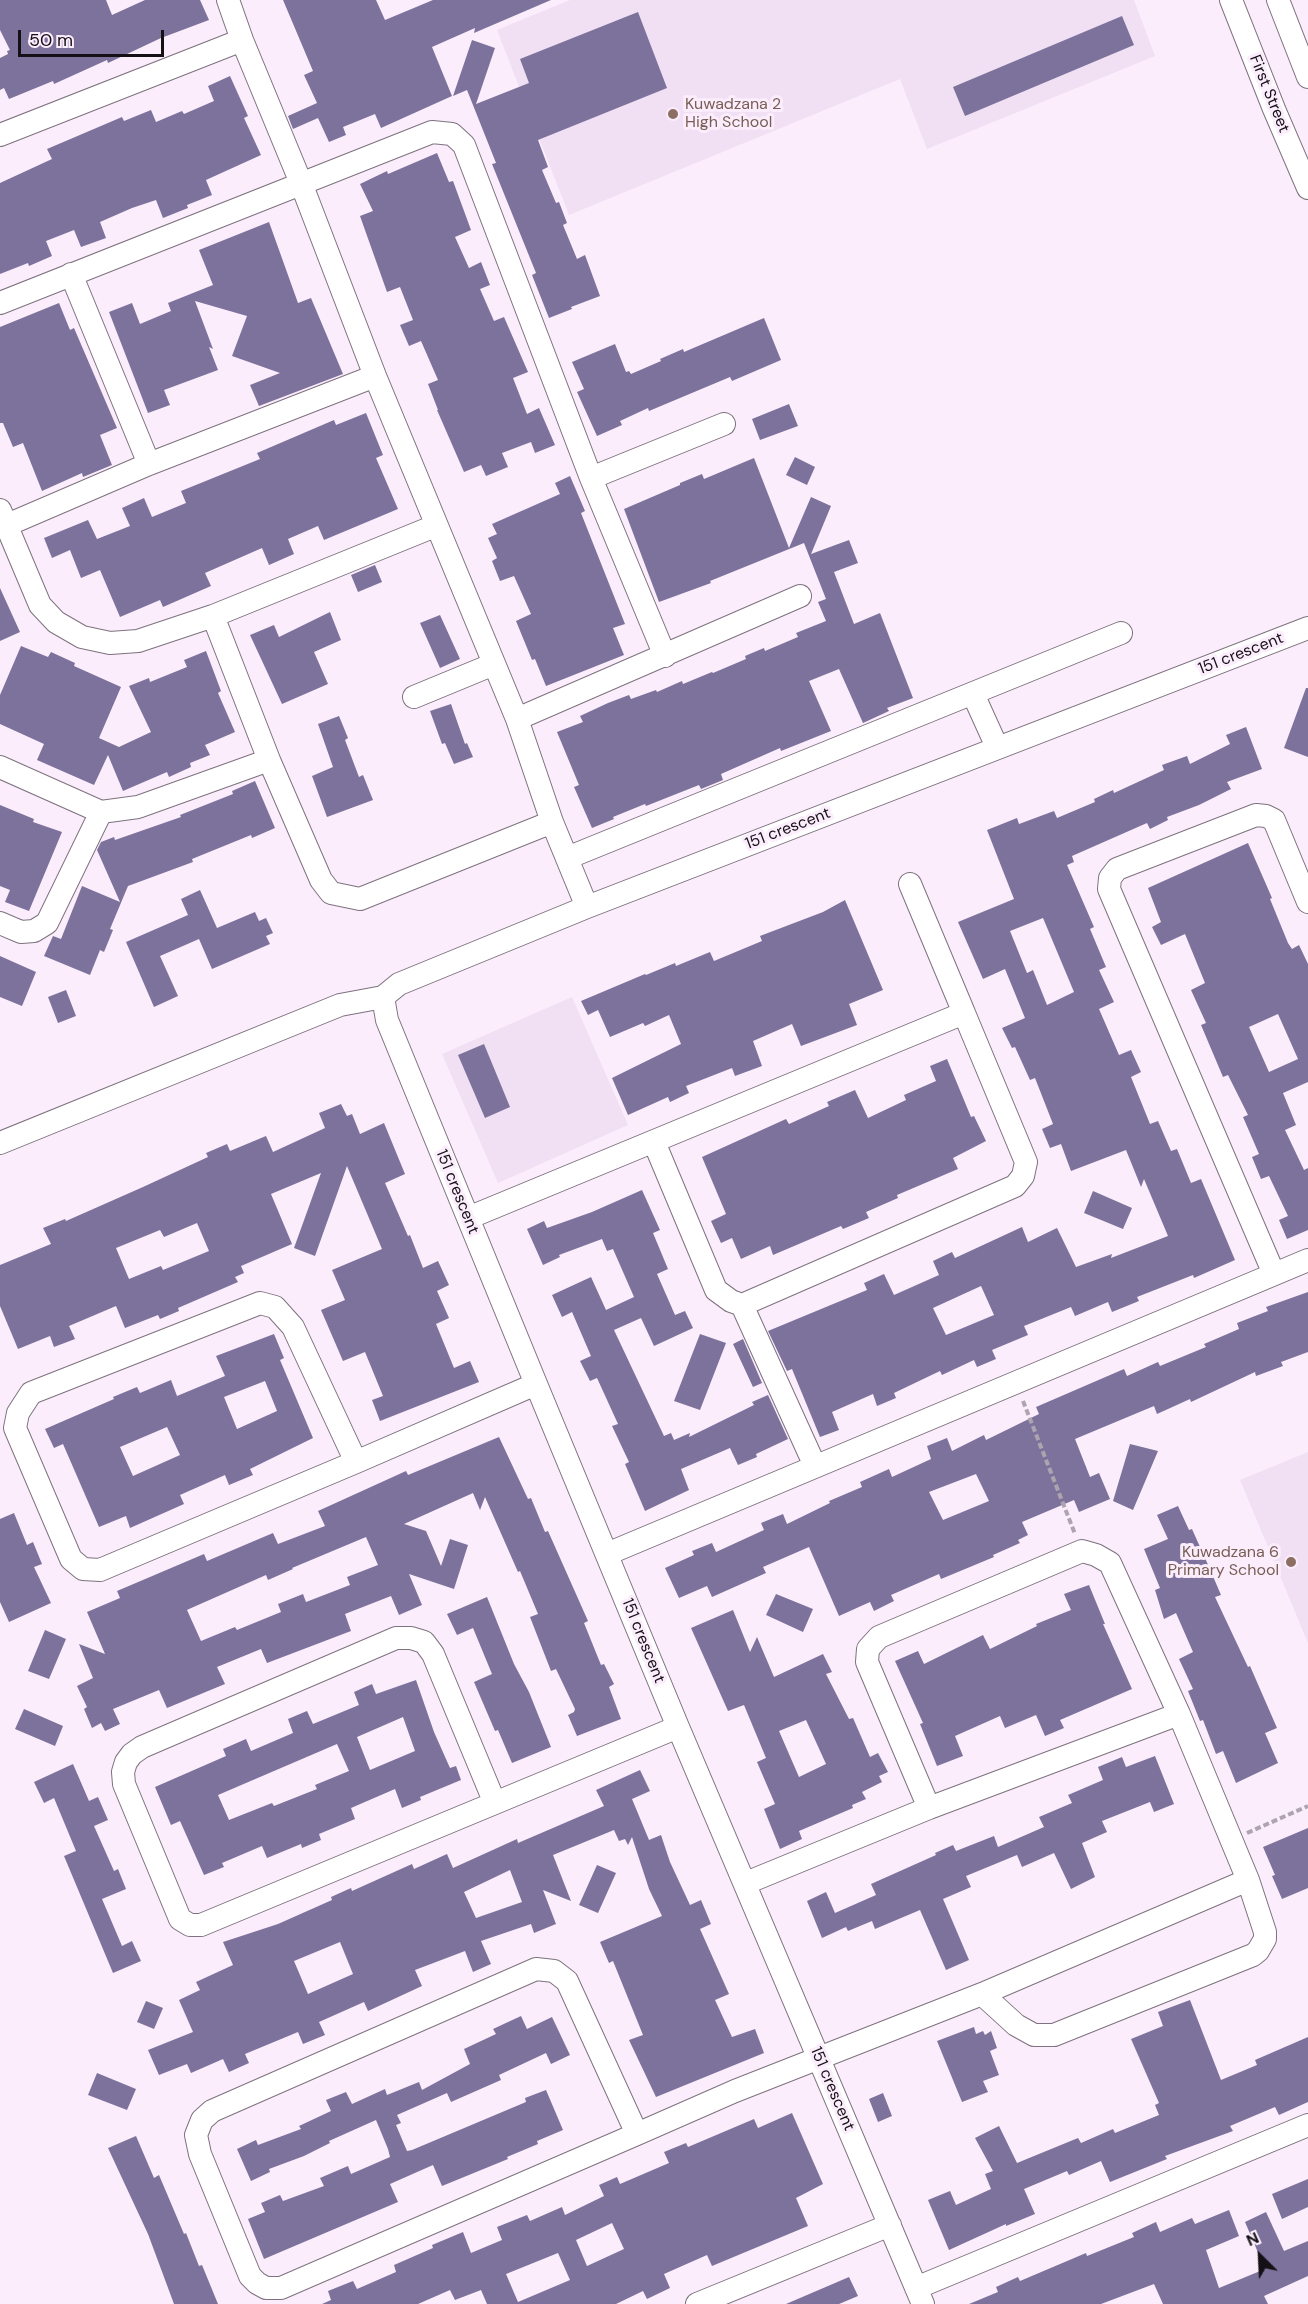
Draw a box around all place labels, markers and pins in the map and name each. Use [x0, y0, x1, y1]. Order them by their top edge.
place label: Kuwadzana 2 High School [685, 95, 781, 133]
marker: Kuwadzana 2 High School [666, 107, 680, 121]
place label: Kuwadzana 6 Primary School [1168, 1543, 1279, 1581]
marker: Kuwadzana 6 Primary School [1284, 1555, 1298, 1569]

